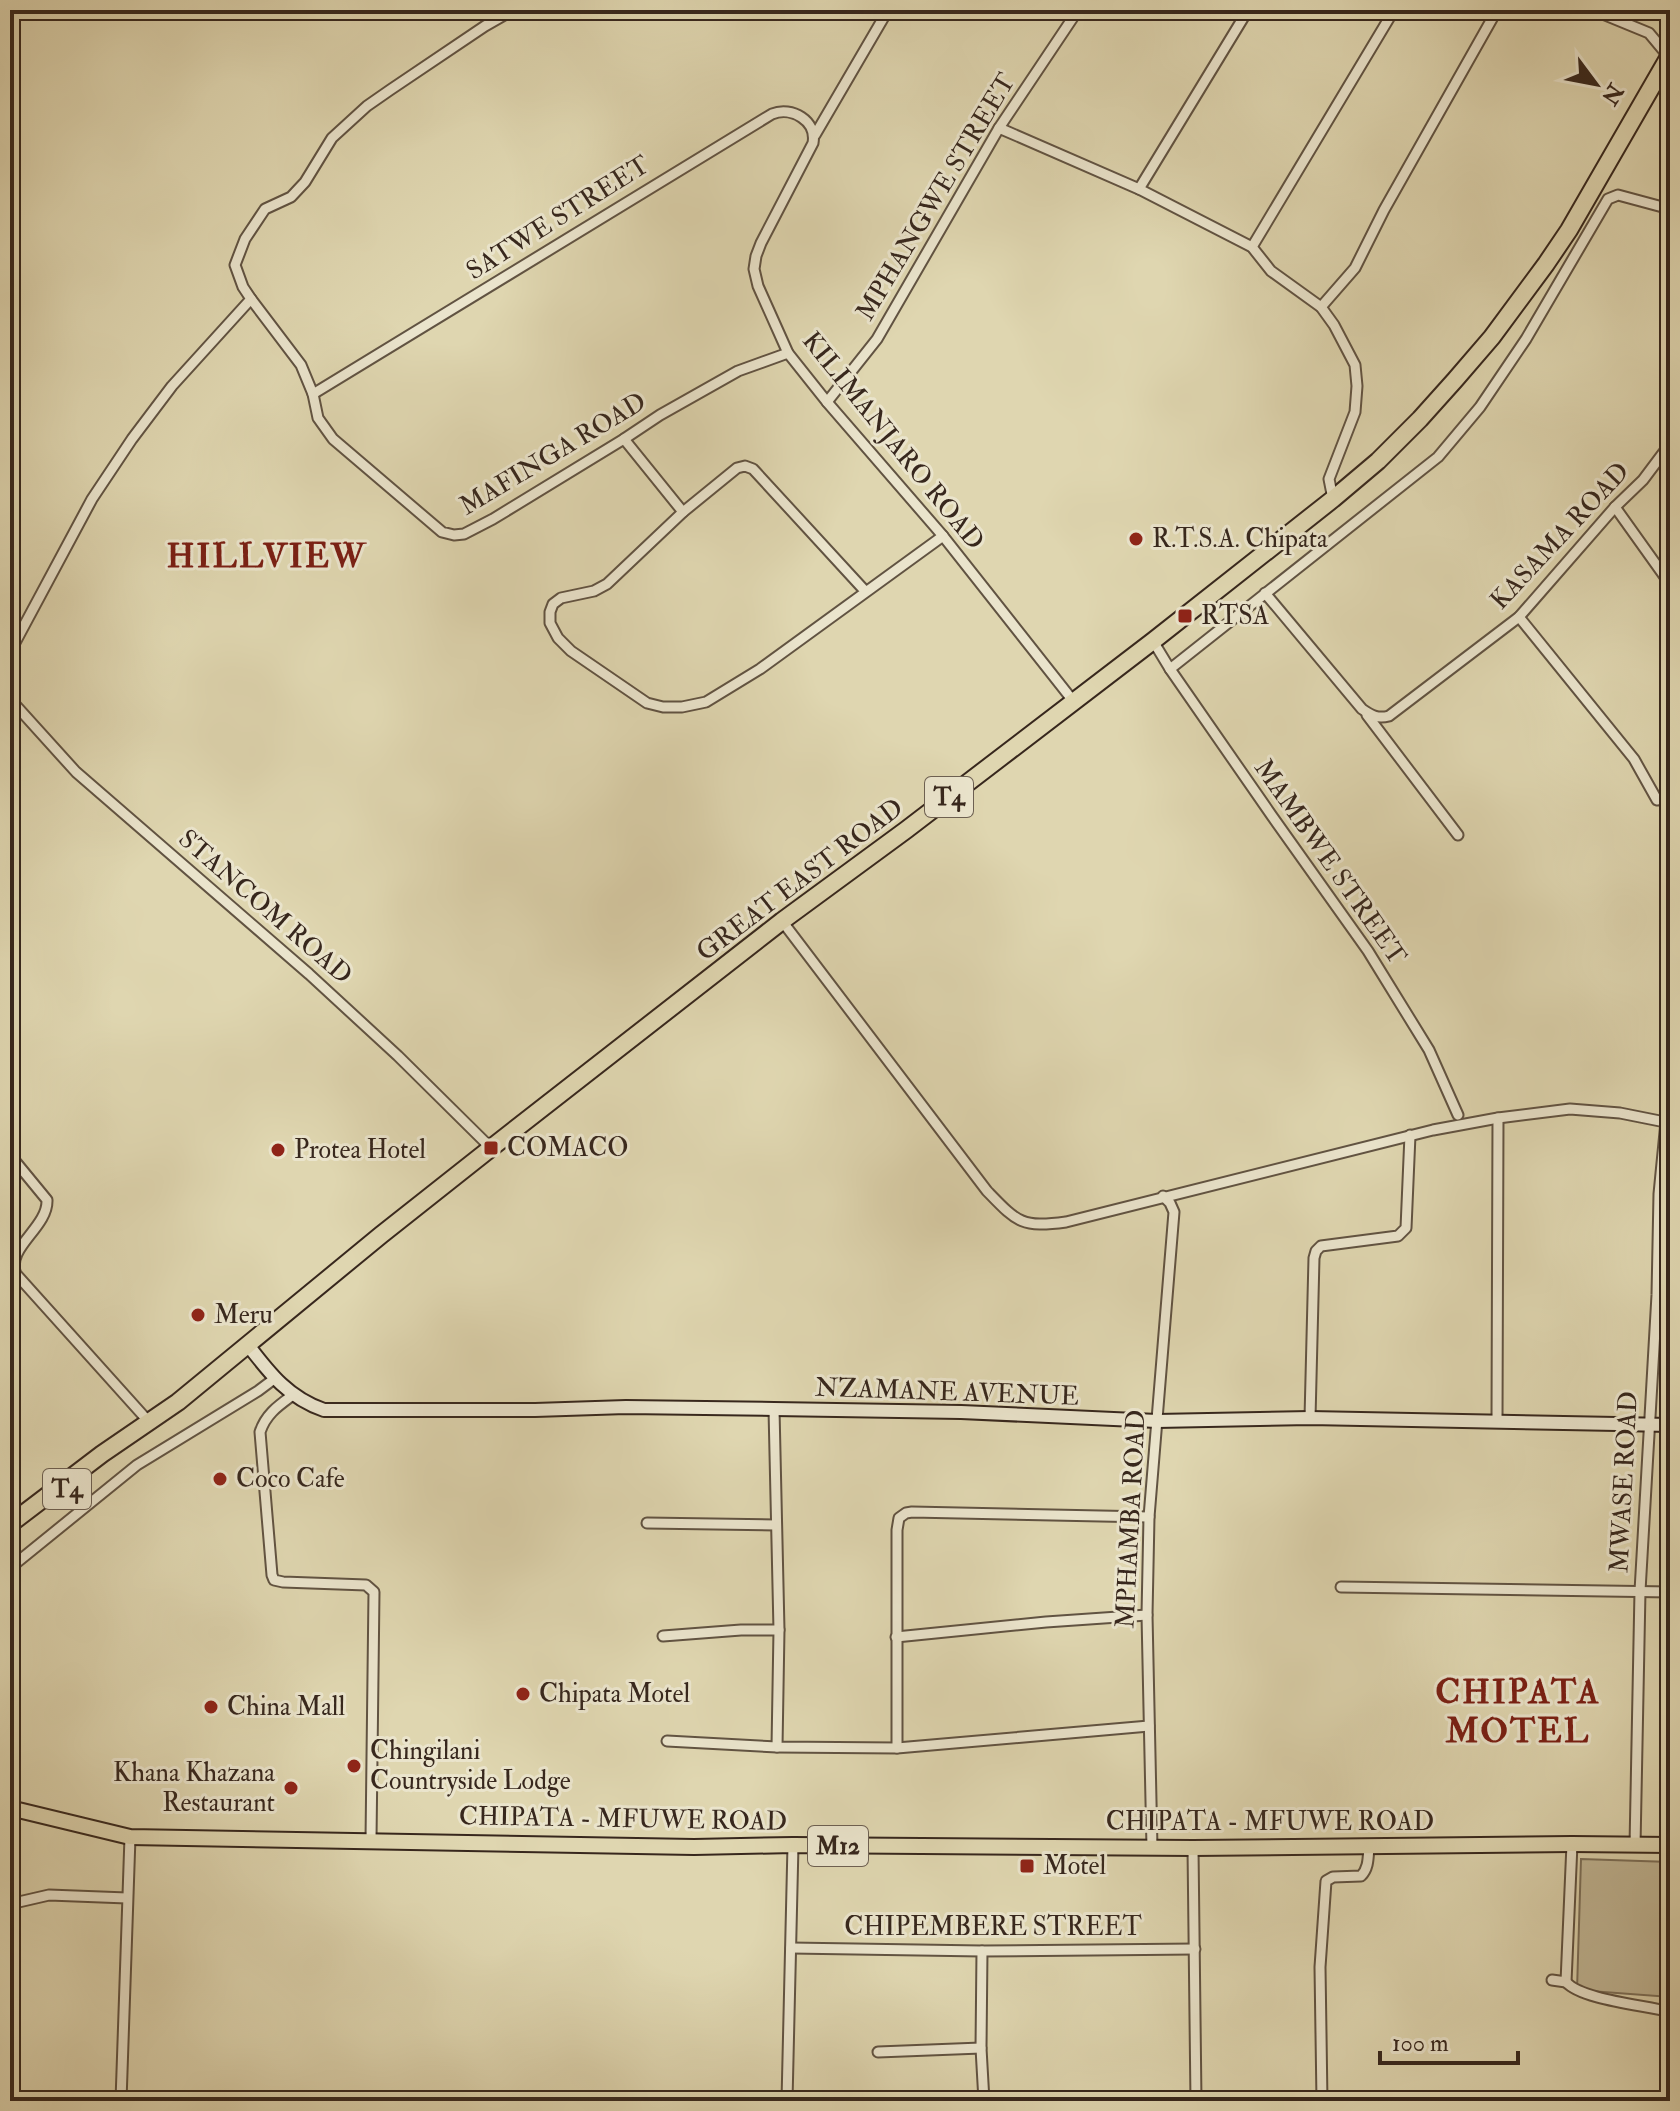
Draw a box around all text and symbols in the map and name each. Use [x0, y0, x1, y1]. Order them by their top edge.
north arrow [1556, 44, 1636, 124]
street label: MPHANGWE STREET [849, 68, 1023, 326]
text: N [1595, 77, 1630, 110]
street label: SATWE STREET [461, 149, 655, 287]
street label: KILIMANJARO ROAD [795, 326, 991, 556]
street label: MAFINGA ROAD [454, 386, 652, 522]
street label: KASAMA ROAD [1484, 456, 1636, 616]
place label: R.T.S.A. Chipata [1152, 523, 1328, 556]
marker: R.T.S.A. Chipata [1127, 530, 1145, 548]
district label: HILLVIEW [167, 535, 368, 578]
place label: RTSA [1201, 600, 1270, 632]
marker: RTSA [1176, 607, 1194, 625]
street label: MAMBWE STREET [1247, 753, 1413, 971]
road number: T4 [925, 777, 973, 817]
street label: GREAT EAST ROAD [690, 792, 910, 968]
street label: STANCOM ROAD [172, 823, 358, 991]
place label: COMACO [507, 1132, 628, 1164]
place label: Protea Hotel [294, 1134, 426, 1166]
marker: COMACO [482, 1139, 500, 1157]
marker: Protea Hotel [269, 1141, 287, 1159]
place label: Meru [214, 1299, 273, 1331]
marker: Meru [189, 1306, 207, 1324]
street label: NZAMANE AVENUE [814, 1371, 1080, 1413]
street label: MWASE ROAD [1603, 1390, 1645, 1574]
street label: MPHAMBA ROAD [1109, 1409, 1153, 1629]
place label: Coco Cafe [236, 1463, 345, 1495]
road number: T4 [43, 1469, 91, 1509]
marker: Coco Cafe [211, 1470, 229, 1488]
district label: CHIPATA MOTEL [1435, 1671, 1601, 1753]
place label: Chipata Motel [539, 1678, 690, 1711]
marker: Chipata Motel [514, 1685, 532, 1703]
place label: China Mall [227, 1691, 346, 1723]
marker: China Mall [202, 1698, 220, 1716]
place label: Chingilani Countryside Lodge [370, 1735, 571, 1797]
place label: Khana Khazana Restaurant [113, 1757, 275, 1819]
marker: Chingilani Countryside Lodge [345, 1757, 363, 1775]
marker: Khana Khazana Restaurant [282, 1779, 300, 1797]
street label: CHIPATA - MFUWE ROAD [459, 1800, 787, 1838]
street label: CHIPATA - MFUWE ROAD [1106, 1806, 1434, 1838]
road number: M12 [808, 1826, 868, 1866]
place label: Motel [1043, 1850, 1106, 1882]
marker: Motel [1018, 1857, 1036, 1875]
street label: CHIPEMBERE STREET [844, 1911, 1142, 1943]
scale bar [1380, 2015, 1518, 2065]
text: 100 m [1392, 2028, 1449, 2059]

